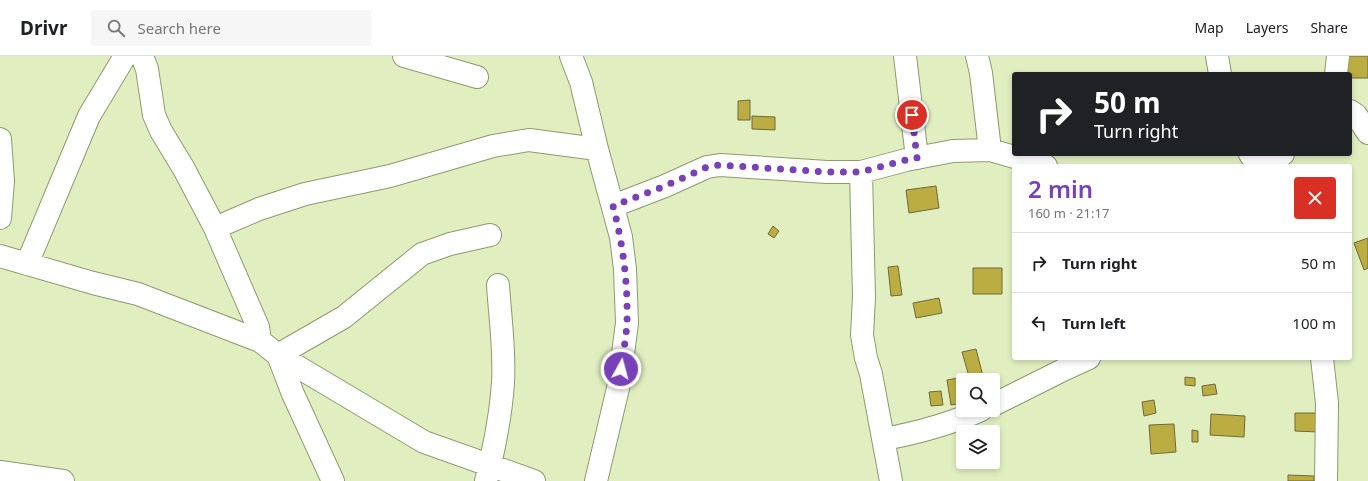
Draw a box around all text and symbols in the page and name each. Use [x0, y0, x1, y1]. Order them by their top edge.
search box [91, 10, 371, 46]
text: Drivr [20, 15, 67, 41]
icon: search [105, 17, 127, 39]
text: Search here [137, 18, 221, 38]
text: Map [1195, 18, 1224, 37]
text: Layers [1246, 18, 1288, 37]
text: Share [1310, 18, 1348, 37]
text: 50 m [1094, 83, 1161, 121]
icon: right [1028, 88, 1080, 140]
pin [895, 98, 929, 132]
icon: arrive [901, 104, 923, 126]
text: Turn right [1094, 119, 1178, 143]
text: 2 min [1028, 172, 1093, 205]
button: close [1294, 177, 1336, 219]
text: 160 m · 21:17 [1028, 204, 1109, 222]
icon: right [1028, 252, 1050, 274]
text: Turn right [1062, 253, 1137, 273]
text: 50 m [1301, 253, 1336, 273]
icon: left [1028, 312, 1050, 334]
text: Turn left [1062, 313, 1126, 333]
text: 100 m [1292, 313, 1336, 333]
position arrow [600, 348, 642, 390]
map controls [956, 373, 1000, 469]
button: search [956, 373, 1000, 417]
button: layers [956, 425, 1000, 469]

